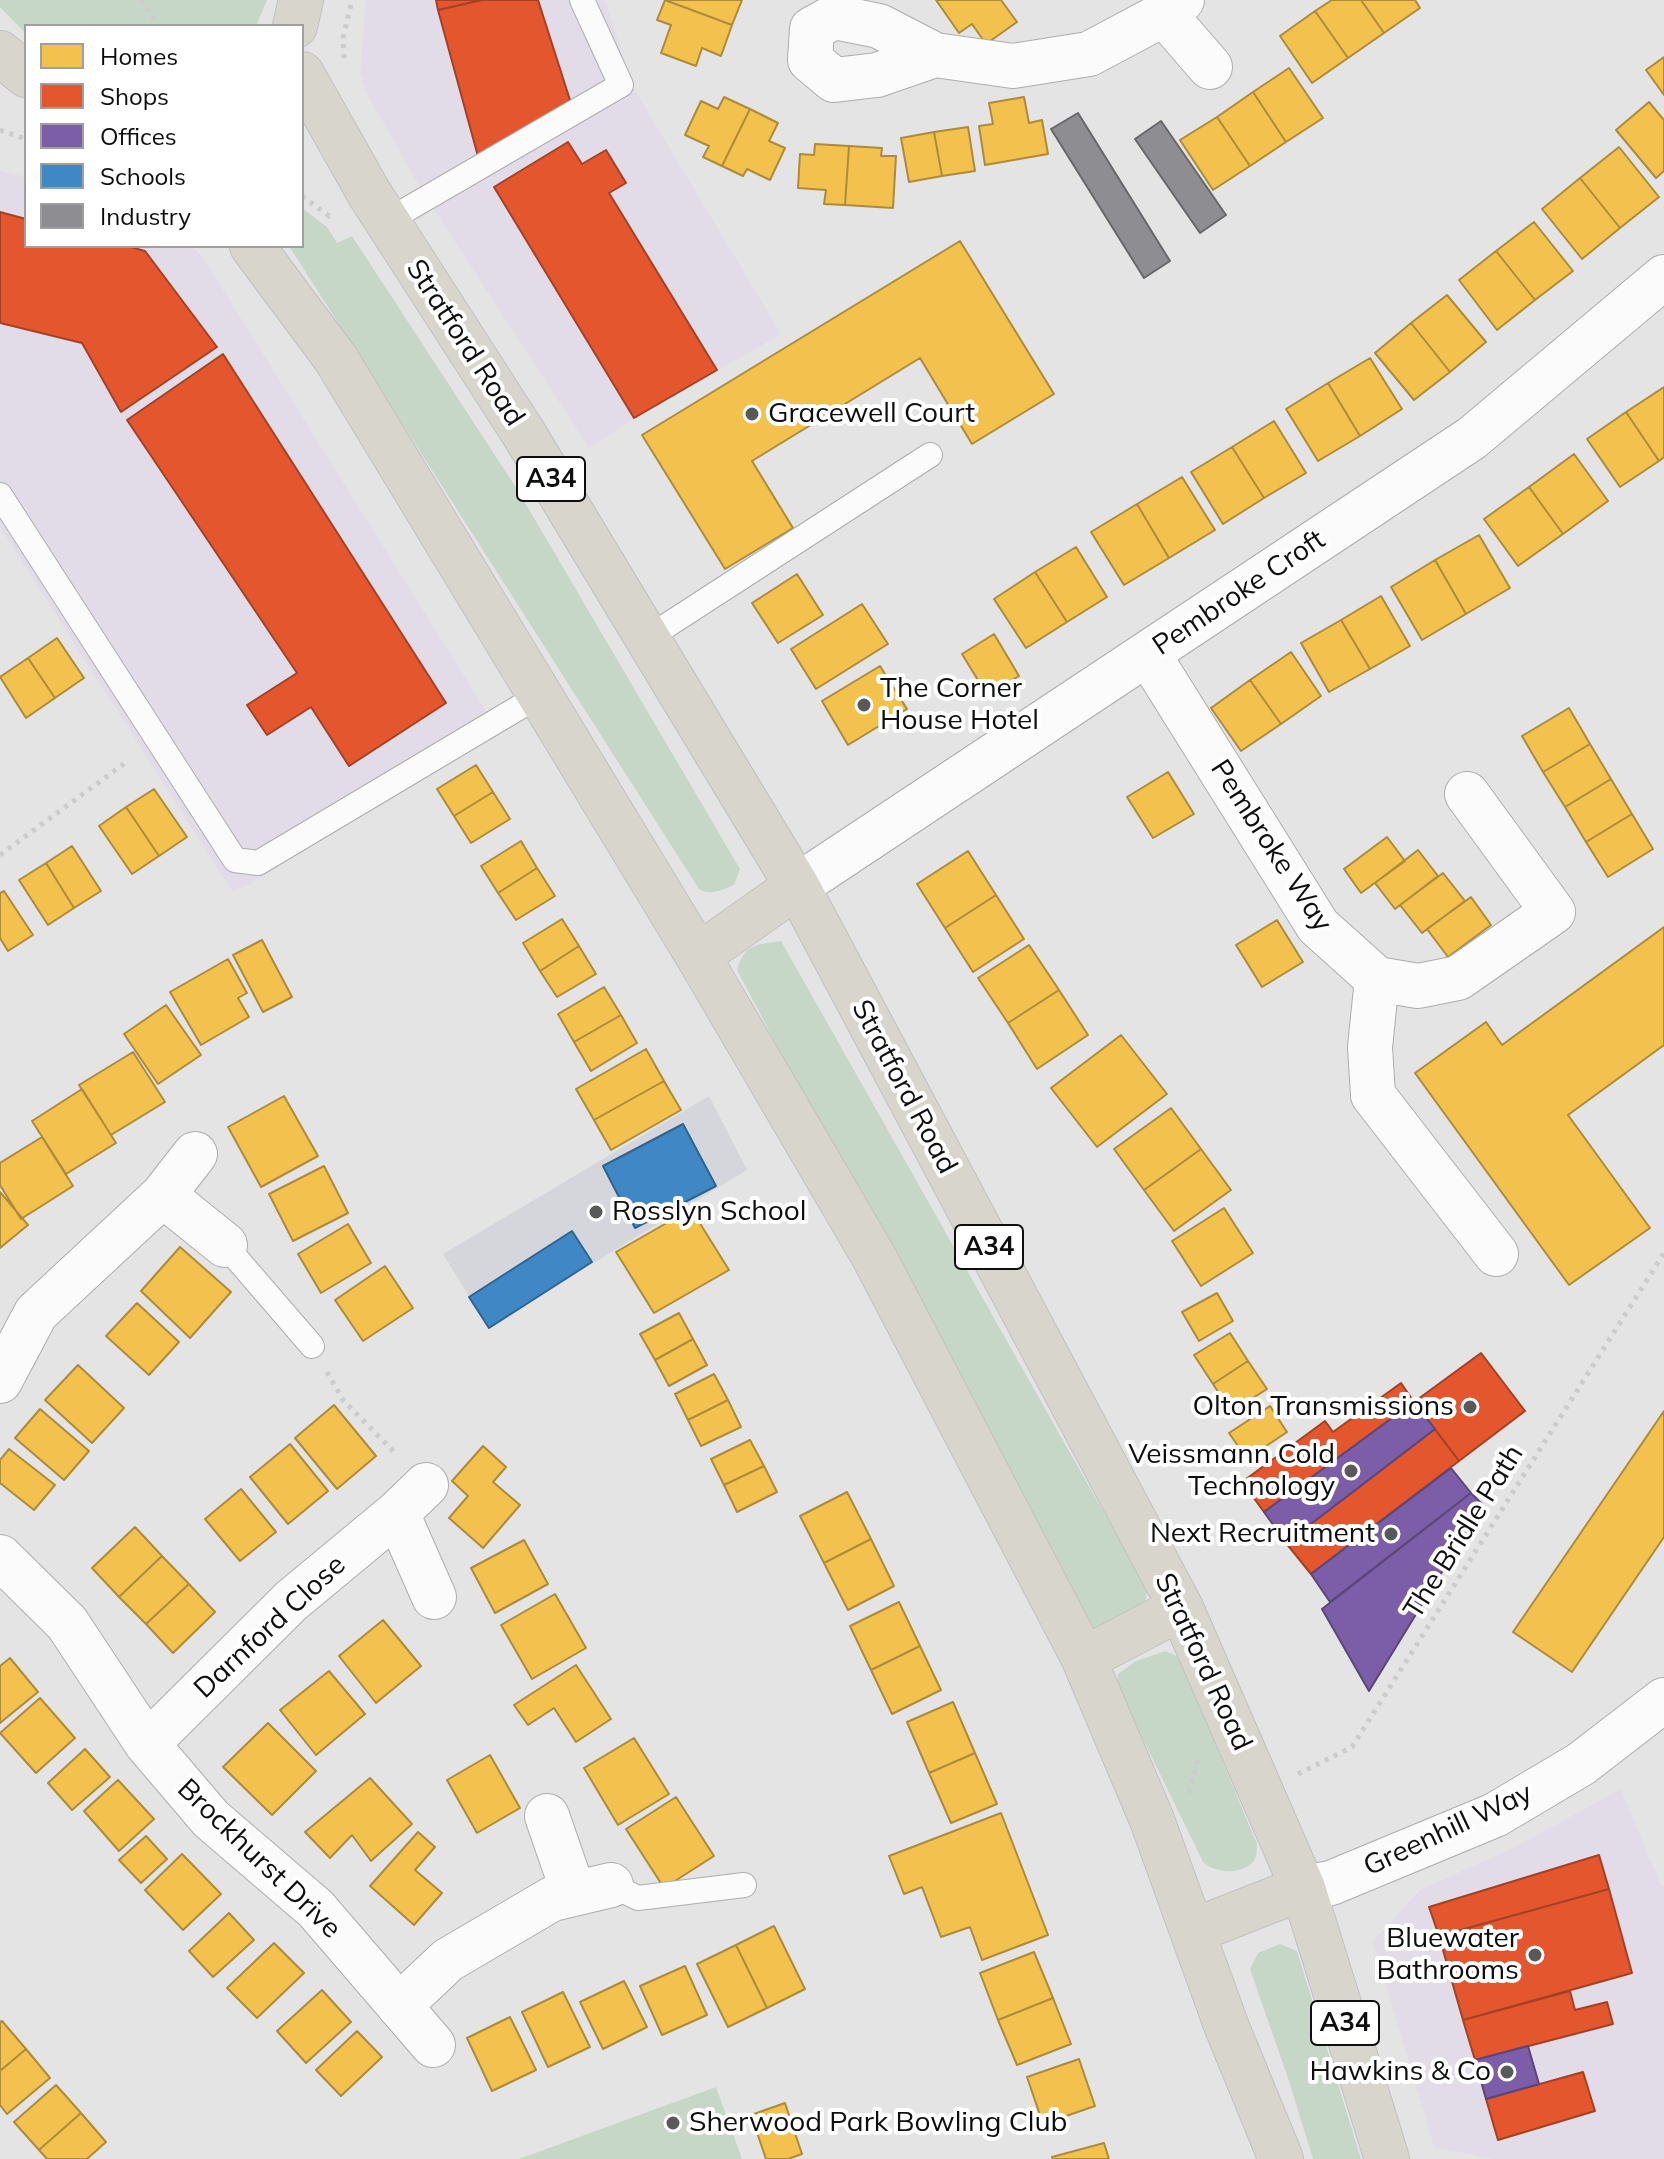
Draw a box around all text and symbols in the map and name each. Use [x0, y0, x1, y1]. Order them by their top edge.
legend [24, 24, 304, 248]
text: Homes [100, 41, 178, 71]
text: Shops [100, 81, 169, 111]
text: Offices [100, 121, 177, 151]
text: Schools [100, 161, 186, 191]
text: Industry [100, 201, 191, 231]
street label: Stratford Road [399, 253, 531, 433]
place label: Gracewell Court [768, 397, 975, 431]
marker: Gracewell Court [743, 405, 761, 423]
road number: A34 [517, 457, 585, 501]
street label: Pembroke Croft [1147, 523, 1331, 663]
place label: The Corner House Hotel [880, 672, 1039, 738]
marker: The Corner House Hotel [855, 696, 873, 714]
street label: Pembroke Way [1203, 754, 1339, 938]
street label: Stratford Road [844, 994, 964, 1180]
place label: Rosslyn School [612, 1195, 806, 1229]
marker: Rosslyn School [587, 1203, 605, 1221]
road number: A34 [955, 1225, 1023, 1269]
place label: Olton Transmissions [1192, 1390, 1454, 1424]
marker: Olton Transmissions [1461, 1398, 1479, 1416]
place label: Veissmann Cold Technology [1128, 1438, 1335, 1504]
street label: The Bridle Path [1397, 1439, 1531, 1625]
marker: Veissmann Cold Technology [1342, 1462, 1360, 1480]
place label: Next Recruitment [1150, 1517, 1375, 1551]
marker: Next Recruitment [1382, 1525, 1400, 1543]
street label: Darnford Close [187, 1548, 353, 1706]
street label: Stratford Road [1147, 1568, 1259, 1756]
street label: Brockhurst Drive [170, 1772, 348, 1946]
street label: Greenhill Way [1358, 1776, 1538, 1884]
place label: Bluewater Bathrooms [1377, 1922, 1519, 1988]
marker: Bluewater Bathrooms [1526, 1946, 1544, 1964]
road number: A34 [1311, 2001, 1379, 2045]
place label: Hawkins & Co [1310, 2055, 1491, 2089]
marker: Hawkins & Co [1498, 2063, 1516, 2081]
place label: Sherwood Park Bowling Club [689, 2106, 1067, 2140]
marker: Sherwood Park Bowling Club [664, 2114, 682, 2132]

